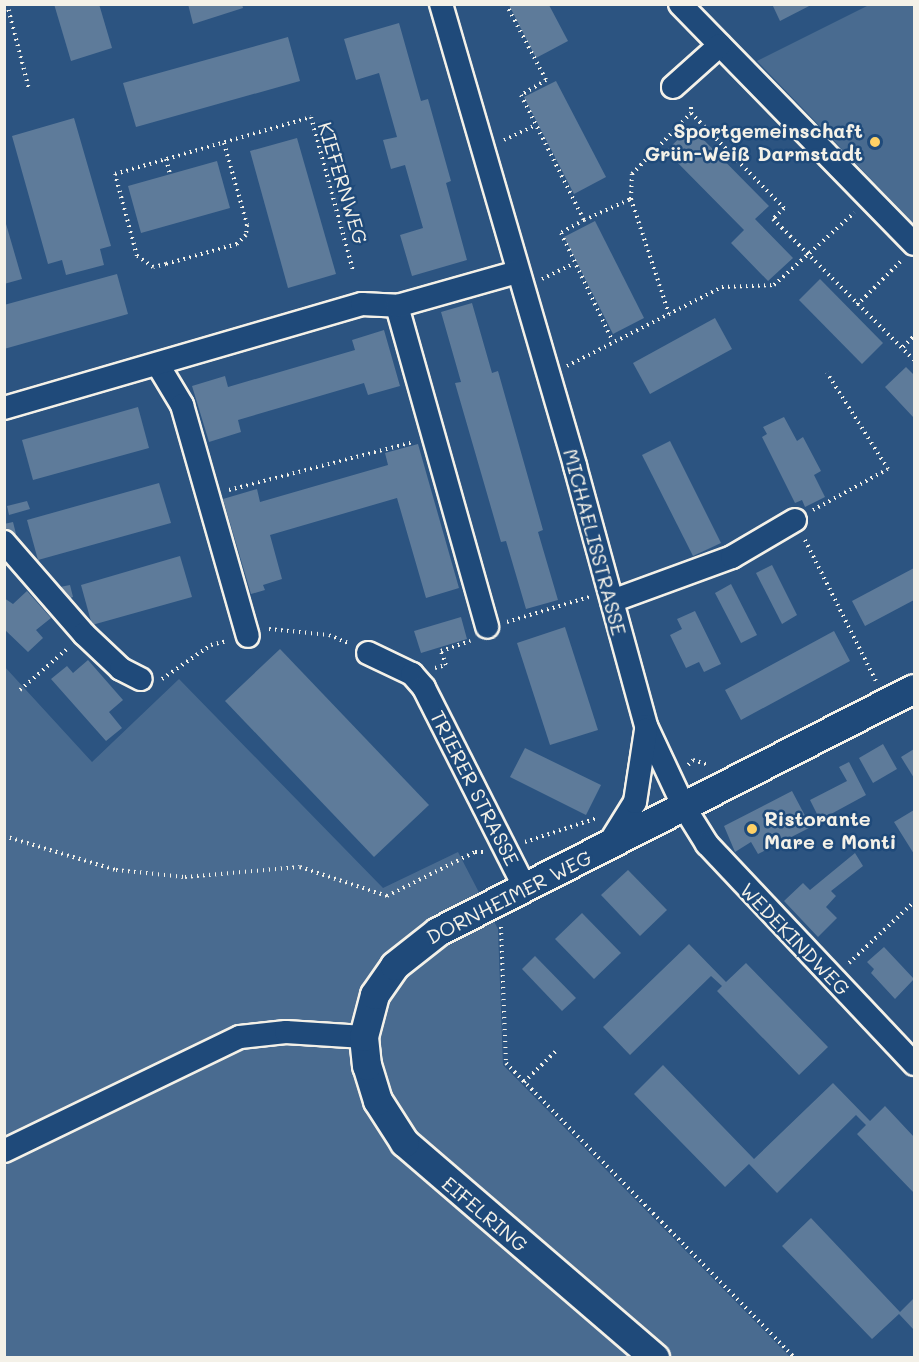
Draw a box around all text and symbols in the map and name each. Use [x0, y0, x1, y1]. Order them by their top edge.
place label: Sportgemeinschaft Grün-Weiß Darmstadt [645, 118, 863, 165]
street label: KIEFERNWEG [313, 119, 373, 247]
marker: Sportgemeinschaft Grün-Weiß Darmstadt [868, 135, 882, 149]
street label: MICHAELISSTRASSE [559, 446, 631, 638]
street label: TRIERER STRASSE [426, 706, 524, 870]
place label: Ristorante Mare e Monti [764, 806, 897, 853]
marker: Ristorante Mare e Monti [745, 822, 759, 836]
street label: DORNHEIMER WEG [422, 845, 596, 949]
street label: WEDEKINDWEG [735, 878, 855, 1000]
street label: EIFELRING [437, 1171, 533, 1257]

